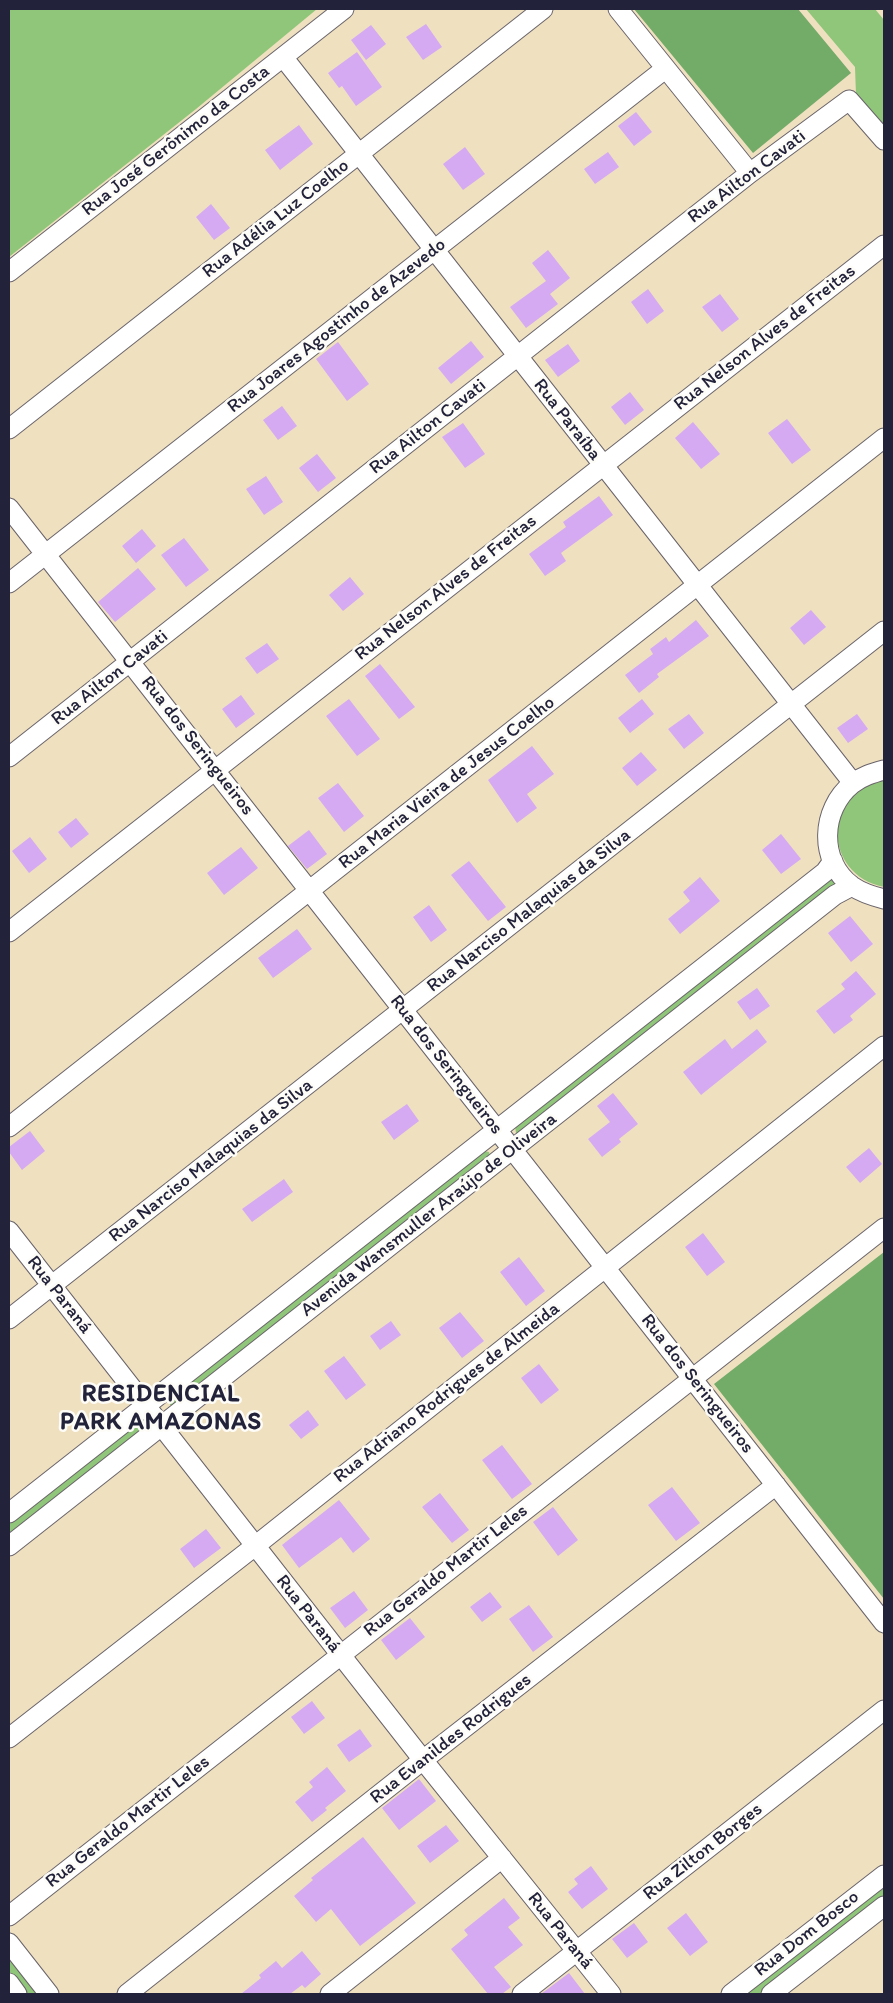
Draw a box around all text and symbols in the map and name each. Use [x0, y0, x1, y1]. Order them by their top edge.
street label: Rua José Gerônimo da Costa [78, 61, 274, 221]
street label: Rua Ailton Cavati [683, 125, 811, 229]
street label: Rua Adélia Luz Coelho [198, 155, 354, 283]
street label: Rua Joares Agostinho de Azevedo [223, 234, 451, 418]
street label: Rua Nelson Alves de Freitas [670, 260, 860, 416]
street label: Rua Ailton Cavati [365, 374, 491, 480]
street label: Rua Paraíba [528, 375, 606, 465]
street label: Rua Nelson Alves de Freitas [351, 510, 541, 666]
street label: Rua Ailton Cavati [47, 625, 173, 731]
street label: Rua dos Seringueiros [135, 672, 259, 820]
street label: Rua Maria Vieira de Jesus Coelho [334, 692, 560, 874]
street label: Rua Narciso Malaquias da Silva [423, 824, 635, 998]
street label: Rua dos Seringueiros [384, 991, 508, 1139]
street label: Rua Narciso Malaquias da Silva [105, 1074, 317, 1248]
street label: Avenida Wansmuller Araújo de Oliveira [296, 1108, 562, 1322]
street label: Rua Paraná [21, 1251, 97, 1339]
street label: Rua Adriano Rodrigues de Almeida [329, 1298, 565, 1488]
street label: Rua dos Seringueiros [635, 1310, 759, 1458]
district label: RESIDENCIAL PARK AMAZONAS [58, 1381, 264, 1437]
street label: Rua Geraldo Martir Leles [359, 1500, 533, 1642]
street label: Rua Paraná [270, 1570, 346, 1658]
street label: Rua Evanildes Rodrigues [366, 1669, 536, 1809]
street label: Rua Geraldo Martir Leles [41, 1751, 215, 1893]
street label: Rua Zilton Borges [639, 1798, 767, 1906]
street label: Rua Dom Bosco [750, 1886, 864, 1982]
street label: Rua Paraná [522, 1888, 598, 1974]

